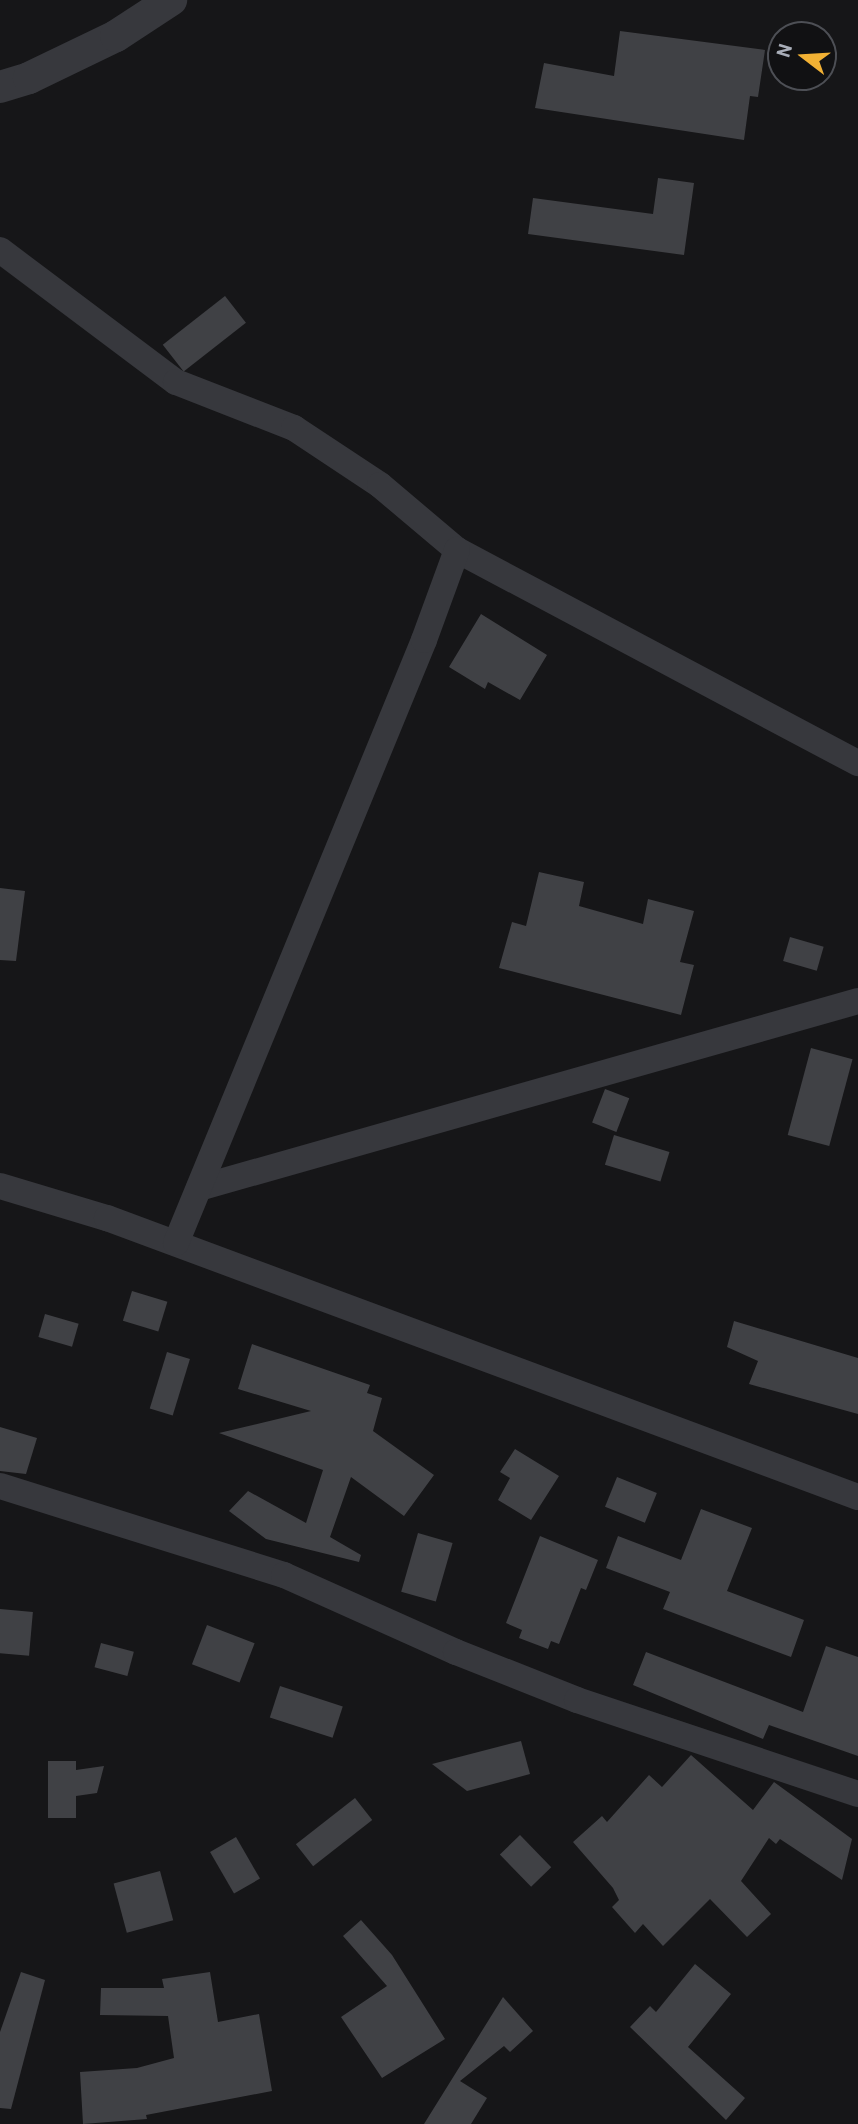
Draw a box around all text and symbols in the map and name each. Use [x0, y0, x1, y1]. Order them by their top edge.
north arrow [767, 21, 837, 91]
text: N [771, 41, 796, 60]

